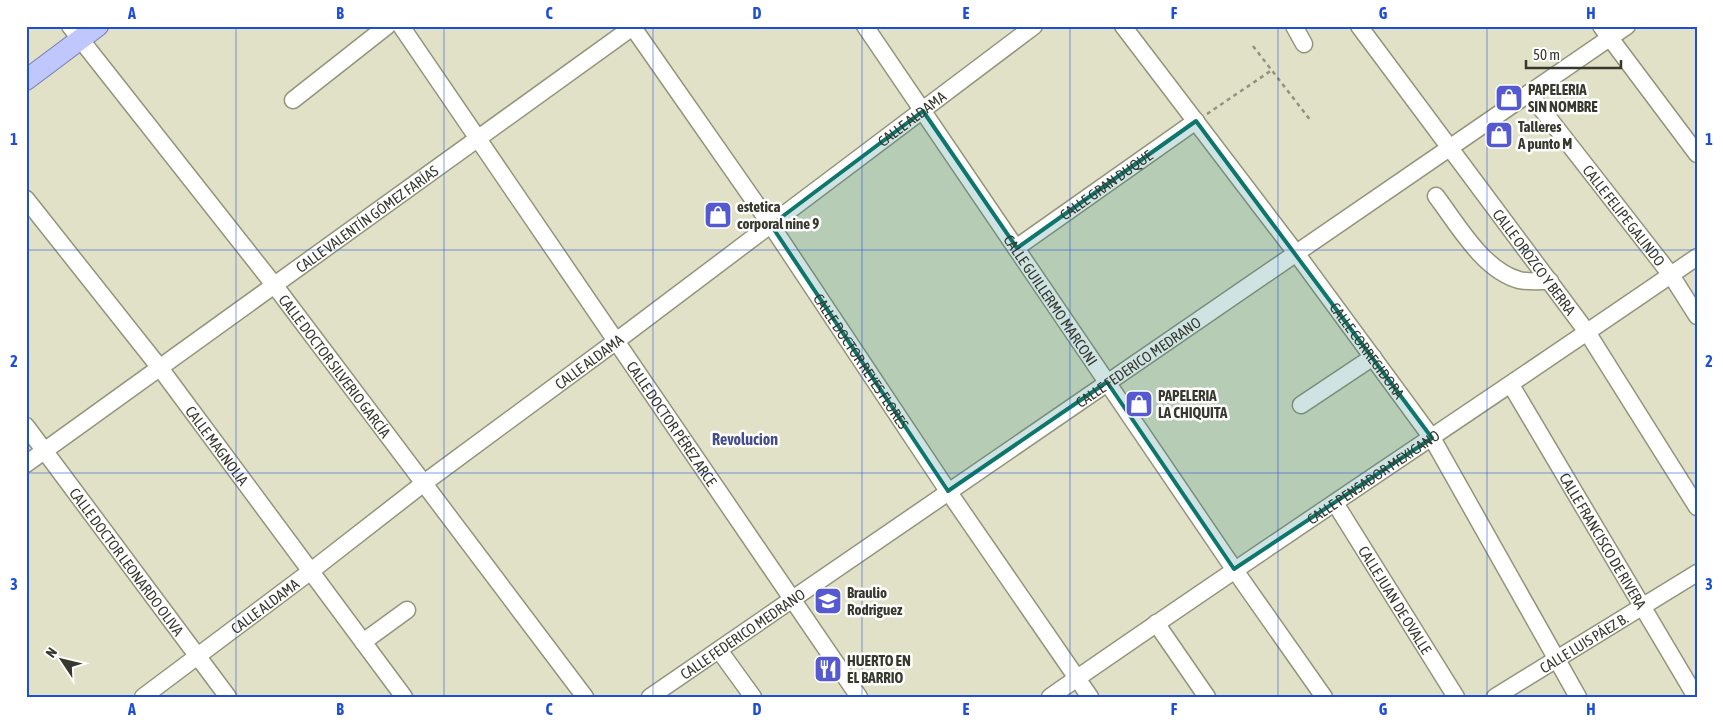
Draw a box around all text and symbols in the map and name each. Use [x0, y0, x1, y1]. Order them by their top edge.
text: A [127, 4, 136, 22]
text: B [336, 4, 344, 22]
text: C [545, 4, 553, 22]
text: D [753, 4, 762, 22]
text: E [963, 4, 970, 22]
text: F [1171, 4, 1178, 22]
text: G [1379, 4, 1388, 22]
text: H [1586, 4, 1596, 22]
scale bar [1526, 38, 1620, 70]
text: 50 m [1533, 46, 1560, 63]
place label: PAPELERIA SIN NOMBRE [1528, 81, 1598, 115]
shop icon: PAPELERIA SIN NOMBRE [1494, 83, 1524, 113]
street label: CALLE ALDAMA [874, 87, 949, 149]
place label: Talleres A punto M [1517, 118, 1572, 152]
shop icon: Talleres A punto M [1484, 120, 1514, 150]
text: 1 [10, 130, 18, 148]
text: 1 [1705, 130, 1713, 148]
street label: CALLE GRAN DUQUE [1056, 146, 1156, 223]
street label: CALLE FELIPE GALINDO [1580, 161, 1669, 269]
street label: CALLE VALENTÍN GÓMEZ FARÍAS [292, 162, 441, 275]
place label: estetica corporal nine 9 [737, 198, 819, 232]
shop icon: estetica corporal nine 9 [703, 200, 733, 230]
street label: CALLE OROZCO Y BERRA [1490, 206, 1580, 318]
street label: CALLE GUILLERMO MARCONI [1001, 231, 1101, 368]
street label: CALLE DOCTOR REYES FLORES [810, 290, 912, 432]
street label: CALLE DOCTOR SILVERIO GARCÍA [276, 291, 395, 441]
street label: CALLE CORREGIDORA [1327, 299, 1409, 402]
street label: CALLE FEDERICO MEDRANO [1072, 313, 1204, 411]
street label: CALLE ALDAMA [551, 330, 627, 392]
text: 2 [10, 352, 18, 370]
text: 2 [1705, 352, 1713, 370]
street label: CALLE DOCTOR PÉREZ ARCE [624, 358, 721, 489]
place label: PAPELERIA LA CHIQUITA [1158, 387, 1228, 421]
shop icon: PAPELERIA LA CHIQUITA [1124, 389, 1154, 419]
street label: CALLE MAGNOLIA [182, 402, 253, 489]
street label: CALLE PENSADOR MEXICANO [1304, 426, 1443, 527]
district label: Revolucion [712, 430, 778, 448]
street label: CALLE FRANCISCO DE RIVERA [1556, 470, 1650, 612]
street label: CALLE DOCTOR LEONARDO OLIVA [67, 484, 188, 639]
street label: CALLE JUAN DE OVALLE [1355, 543, 1436, 657]
street label: CALLE ALDAMA [227, 574, 302, 637]
text: 3 [10, 575, 18, 593]
text: 3 [1705, 575, 1713, 593]
place label: Braulio Rodriguez [847, 584, 903, 618]
street label: CALLE FEDERICO MEDRANO [677, 585, 808, 682]
school or university icon: Braulio Rodriguez [813, 586, 843, 616]
street label: CALLE LUIS PÁEZ B. [1536, 609, 1631, 676]
north arrow [38, 636, 88, 686]
text: N [42, 645, 60, 661]
place label: HUERTO EN EL BARRIO [847, 652, 911, 686]
restaurant icon: HUERTO EN EL BARRIO [813, 654, 843, 684]
text: A [127, 700, 136, 718]
text: B [336, 700, 344, 718]
text: C [545, 700, 553, 718]
text: D [753, 700, 762, 718]
text: E [963, 700, 970, 718]
text: F [1171, 700, 1178, 718]
text: G [1379, 700, 1388, 718]
text: H [1586, 700, 1596, 718]

